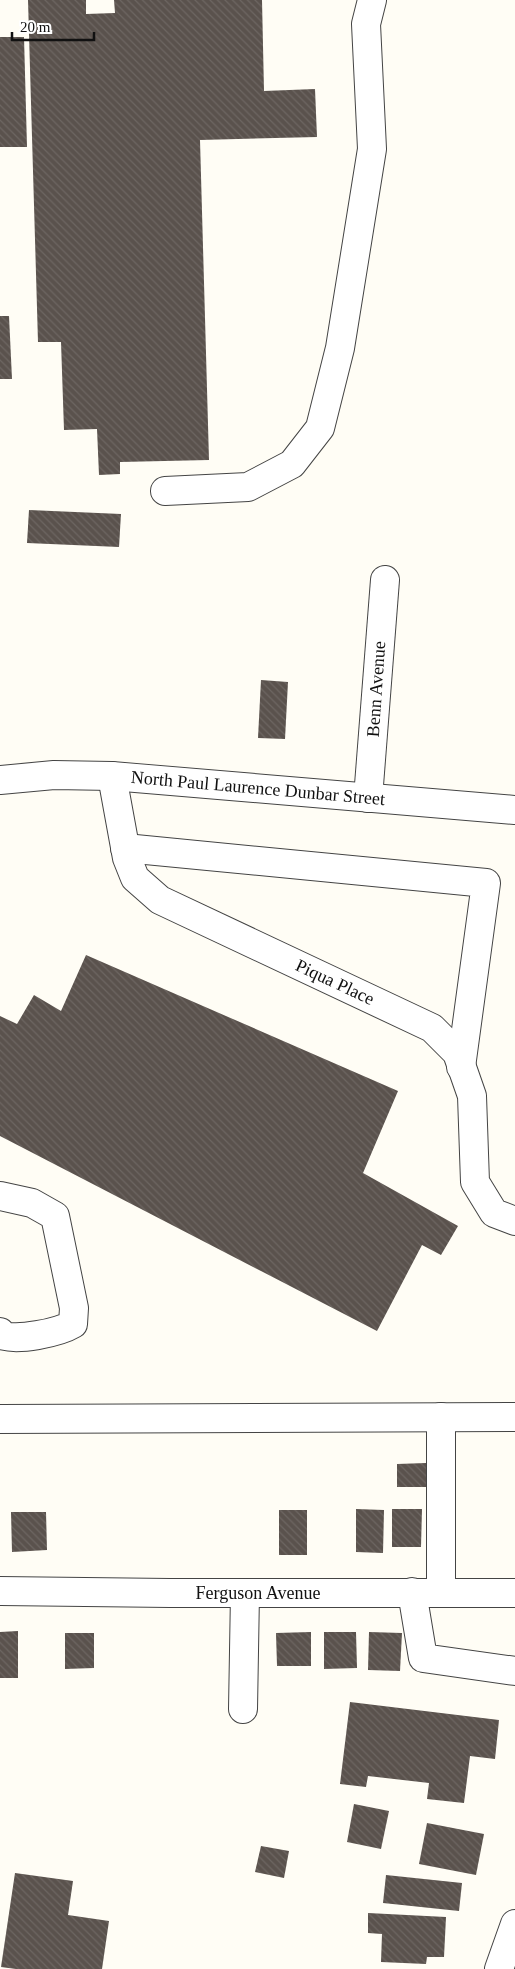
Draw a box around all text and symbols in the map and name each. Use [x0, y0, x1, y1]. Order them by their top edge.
scale bar [12, 10, 95, 42]
text: 20 m [20, 19, 51, 35]
street label: Benn Avenue [363, 640, 389, 738]
street label: North Paul Laurence Dunbar Street [130, 767, 386, 809]
street label: Piqua Place [292, 955, 378, 1009]
street label: Ferguson Avenue [196, 1583, 320, 1603]

